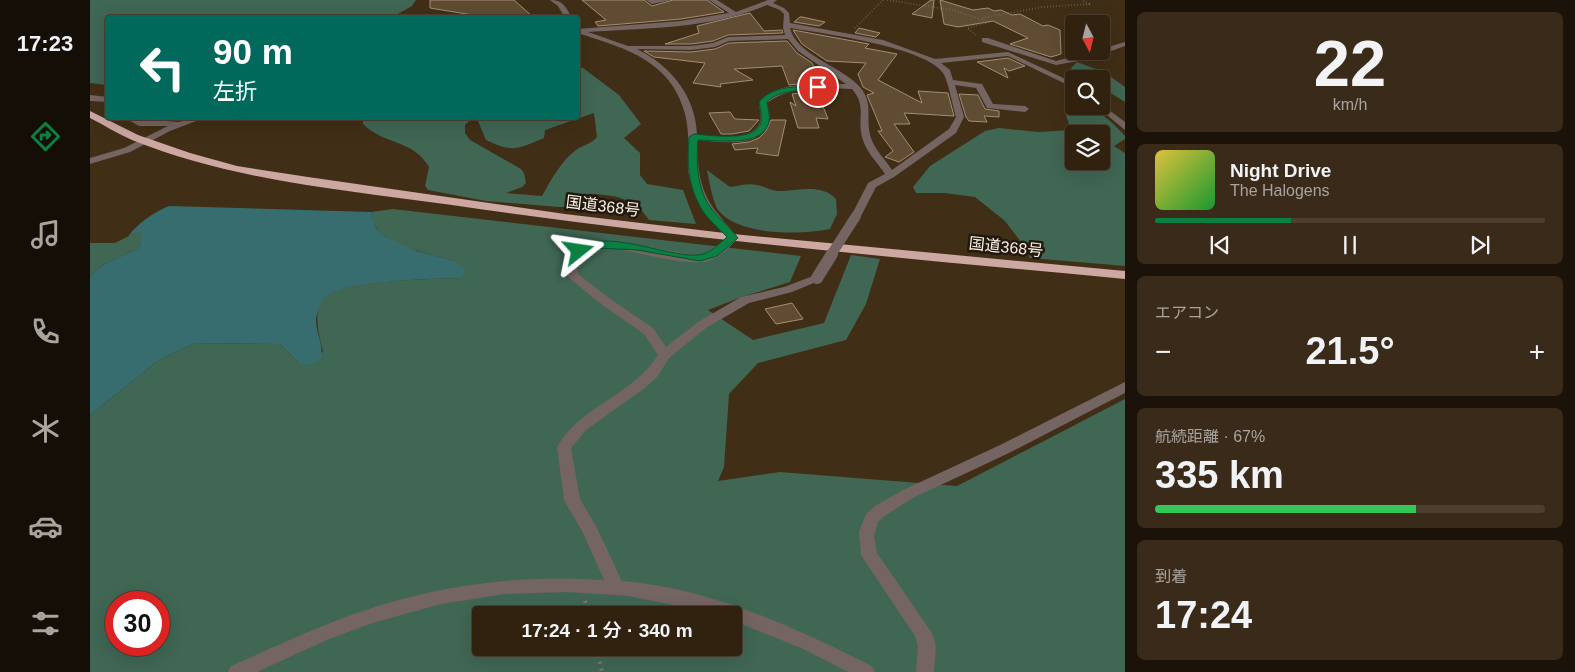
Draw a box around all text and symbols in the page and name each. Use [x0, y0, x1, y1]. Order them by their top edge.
north arrow [1065, 15, 1110, 60]
map controls [1065, 15, 1110, 170]
text: 22 [1314, 27, 1386, 100]
text: 17:23 [17, 31, 73, 56]
text: 90 m [213, 32, 293, 71]
icon: left [130, 35, 195, 100]
pin [797, 66, 839, 108]
button: search [1065, 70, 1110, 115]
icon: arrive [804, 73, 832, 101]
text: 左折 [213, 79, 257, 104]
text: km/h [1333, 96, 1367, 113]
icon: directions [28, 119, 63, 154]
button: layers [1065, 125, 1110, 170]
text: Night Drive [1230, 160, 1331, 181]
text: The Halogens [1230, 182, 1330, 199]
street label: 国道368号 [565, 193, 641, 219]
icon: music [28, 217, 63, 252]
position arrow [552, 224, 604, 276]
icon: previous [1206, 231, 1234, 259]
icon: pause [1336, 231, 1364, 259]
icon: next [1466, 231, 1494, 259]
street label: 国道368号 [968, 235, 1044, 259]
text: エアコン [1155, 304, 1219, 321]
icon: phone [28, 314, 63, 349]
text: 21.5° [1305, 330, 1395, 372]
text: − [1155, 336, 1171, 367]
text: + [1529, 336, 1545, 367]
icon: climate [28, 411, 63, 446]
text: 航続距離 · 67% [1155, 428, 1265, 445]
text: 335 km [1155, 454, 1284, 496]
icon: car [28, 509, 63, 544]
text: 到着 [1155, 568, 1187, 585]
speed limit sign: 30 [105, 591, 170, 656]
text: 17:24 [1155, 594, 1252, 636]
icon: filters [28, 606, 63, 641]
text: 17:24 · 1 分 · 340 m [521, 620, 693, 641]

